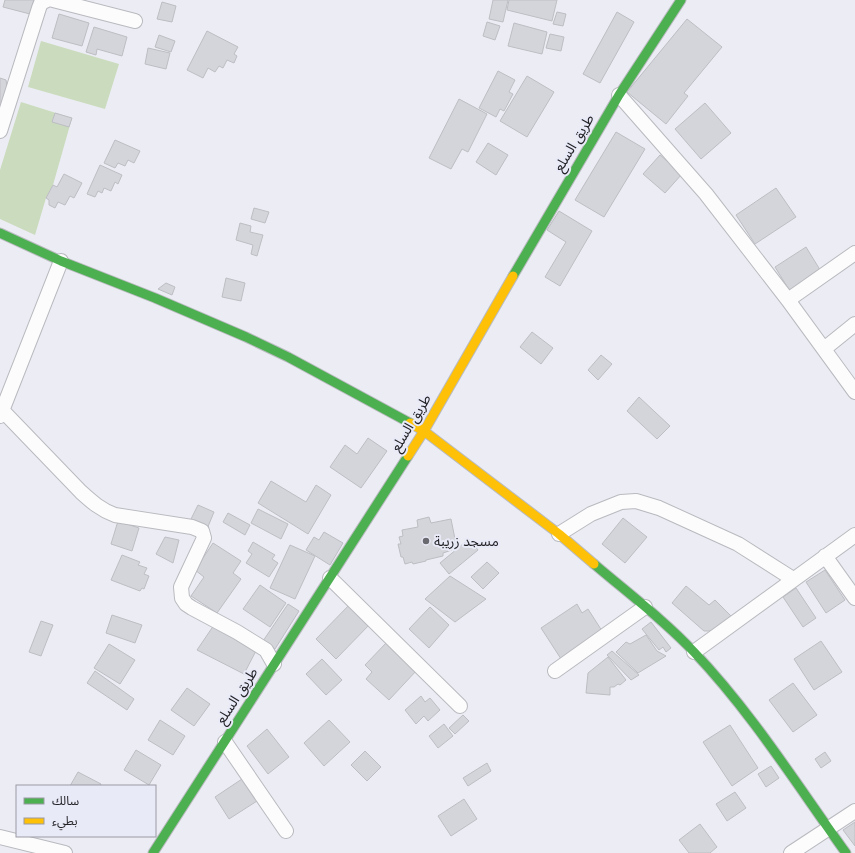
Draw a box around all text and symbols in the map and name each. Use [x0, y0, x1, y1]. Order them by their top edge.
street label: طريق السلع [548, 110, 600, 176]
street label: طريق السلع [385, 390, 437, 456]
place label: مسجد زريبة [434, 531, 499, 552]
marker: مسجد زريبة [421, 536, 431, 546]
street label: طريق السلع [211, 663, 263, 729]
legend [16, 785, 156, 837]
text: سالك [52, 792, 79, 811]
text: بطيء [52, 812, 78, 831]

